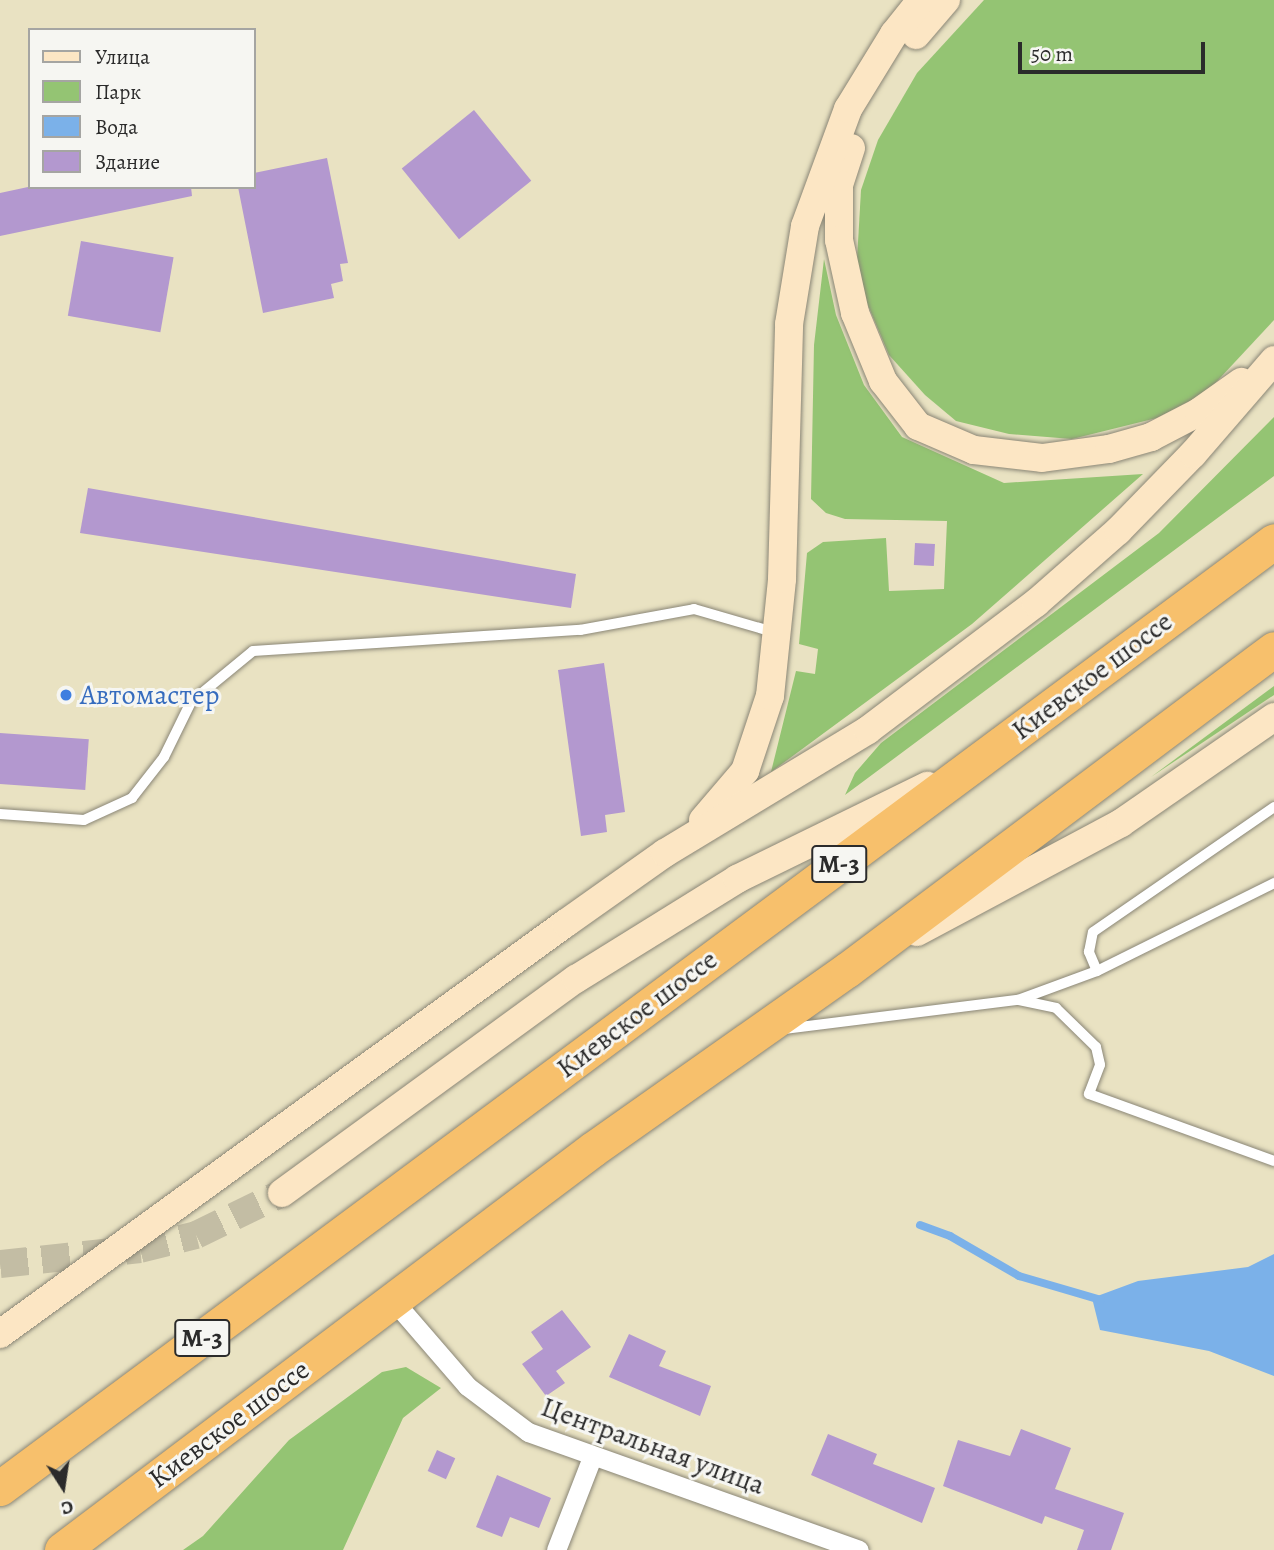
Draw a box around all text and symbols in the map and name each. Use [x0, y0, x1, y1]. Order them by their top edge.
legend [28, 28, 256, 189]
scale bar [1022, 28, 1209, 72]
text: 50 m [1031, 40, 1073, 68]
text: Улица [95, 43, 150, 71]
text: Парк [95, 78, 141, 106]
text: Вода [95, 113, 138, 141]
text: Здание [95, 148, 160, 176]
street label: Киевское шоссе [1005, 605, 1179, 747]
place label: Автомастер [80, 678, 219, 712]
marker: Автомастер [58, 687, 74, 703]
road number: М-3 [811, 842, 867, 886]
street label: Киевское шоссе [550, 943, 724, 1085]
road number: М-3 [174, 1316, 230, 1360]
street label: Киевское шоссе [142, 1353, 316, 1495]
street label: Центральная улица [537, 1390, 769, 1502]
north arrow [28, 1452, 98, 1522]
text: С [59, 1494, 76, 1521]

